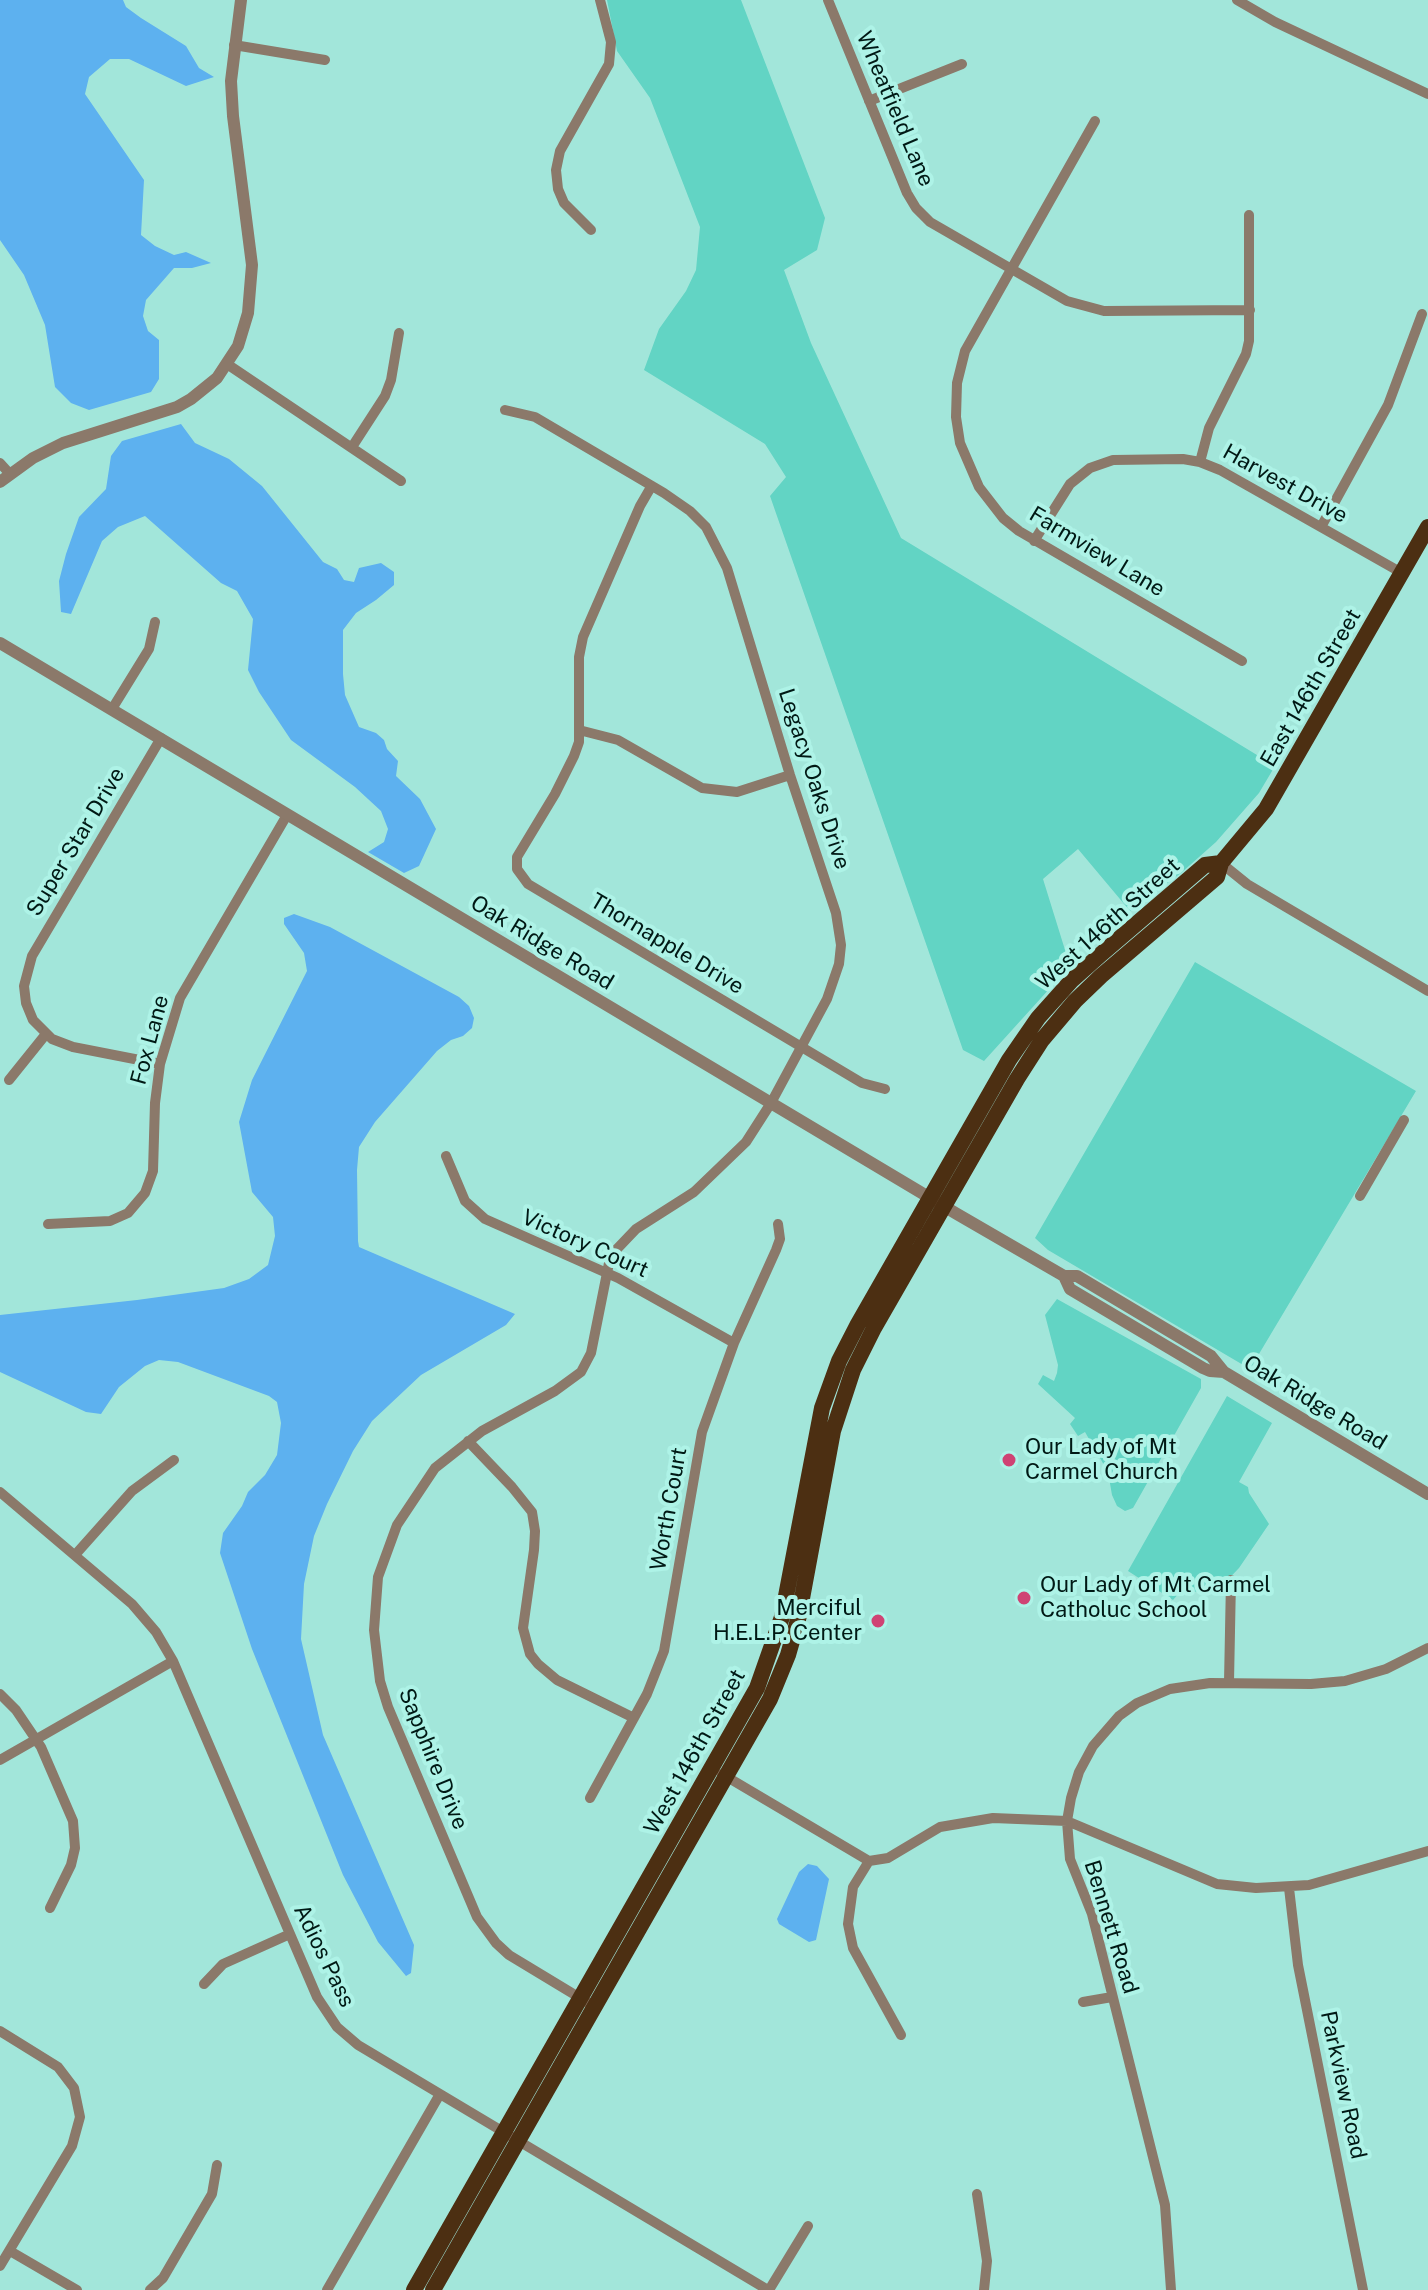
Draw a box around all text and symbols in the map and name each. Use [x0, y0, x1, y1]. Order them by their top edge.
street label: Wheatfield Lane [850, 27, 940, 191]
street label: Harvest Drive [1218, 439, 1352, 529]
street label: Farmview Lane [1024, 501, 1170, 603]
street label: East 146th Street [1255, 604, 1367, 772]
street label: Legacy Oaks Drive [772, 685, 856, 873]
street label: Super Star Drive [21, 763, 131, 921]
street label: West 146th Street [1031, 852, 1185, 996]
street label: Thornapple Drive [585, 888, 749, 1000]
street label: Oak Ridge Road [466, 890, 618, 996]
street label: Fox Lane [125, 992, 175, 1088]
street label: Victory Court [518, 1204, 652, 1284]
street label: Oak Ridge Road [1239, 1350, 1391, 1456]
place label: Our Lady of Mt Carmel Church [1025, 1434, 1178, 1486]
street label: Worth Court [645, 1445, 693, 1573]
marker: Our Lady of Mt Carmel Church [1000, 1451, 1018, 1469]
place label: Our Lady of Mt Carmel Catholuc School [1040, 1572, 1271, 1624]
marker: Our Lady of Mt Carmel Catholuc School [1015, 1589, 1033, 1607]
place label: Merciful H.E.L.P. Center [713, 1595, 862, 1646]
marker: Merciful H.E.L.P. Center [869, 1612, 887, 1630]
street label: West 146th Street [639, 1665, 751, 1839]
street label: Sapphire Drive [393, 1684, 473, 1834]
street label: Bennett Road [1078, 1857, 1144, 1997]
street label: Adios Pass [288, 1900, 360, 2012]
street label: Parkview Road [1314, 2009, 1372, 2161]

